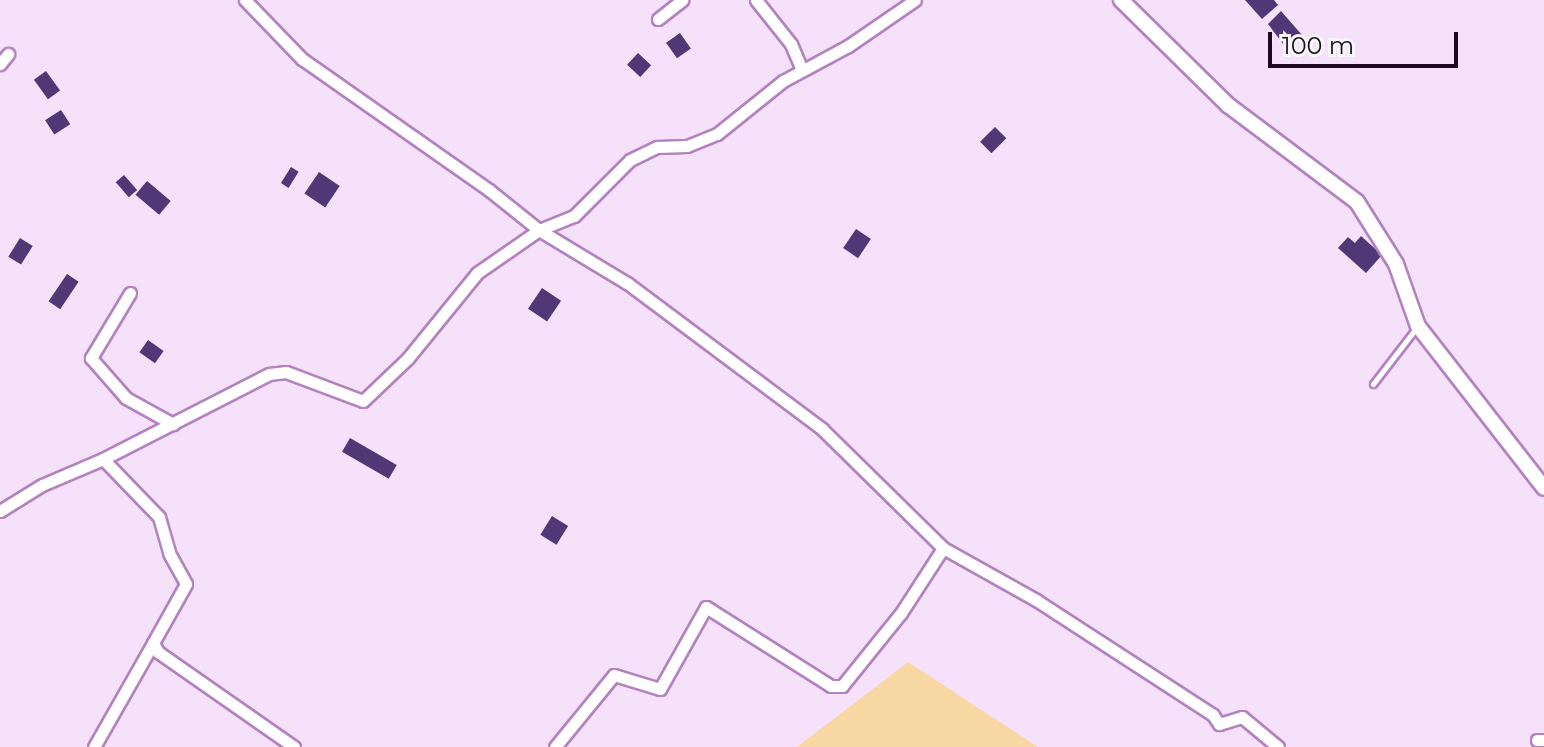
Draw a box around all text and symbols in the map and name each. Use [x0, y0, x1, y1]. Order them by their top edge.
scale bar [1272, 16, 1462, 66]
text: 100 m [1282, 31, 1354, 60]

